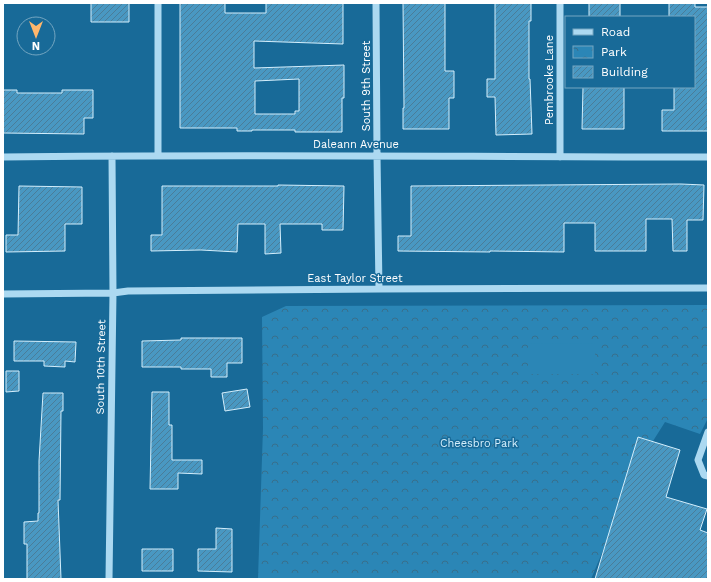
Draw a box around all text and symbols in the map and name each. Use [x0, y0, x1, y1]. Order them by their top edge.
north arrow [16, 16, 56, 56]
legend [565, 16, 695, 88]
text: Road [601, 25, 630, 39]
street label: Pembrooke Lane [543, 35, 556, 125]
text: N [32, 39, 40, 52]
street label: South 9th Street [360, 40, 373, 131]
text: Park [601, 45, 627, 59]
text: Building [601, 65, 648, 79]
street label: Daleann Avenue [313, 138, 399, 151]
street label: East Taylor Street [307, 272, 403, 285]
street label: South 10th Street [94, 319, 108, 415]
park label: Cheesbro Park [440, 437, 518, 450]

